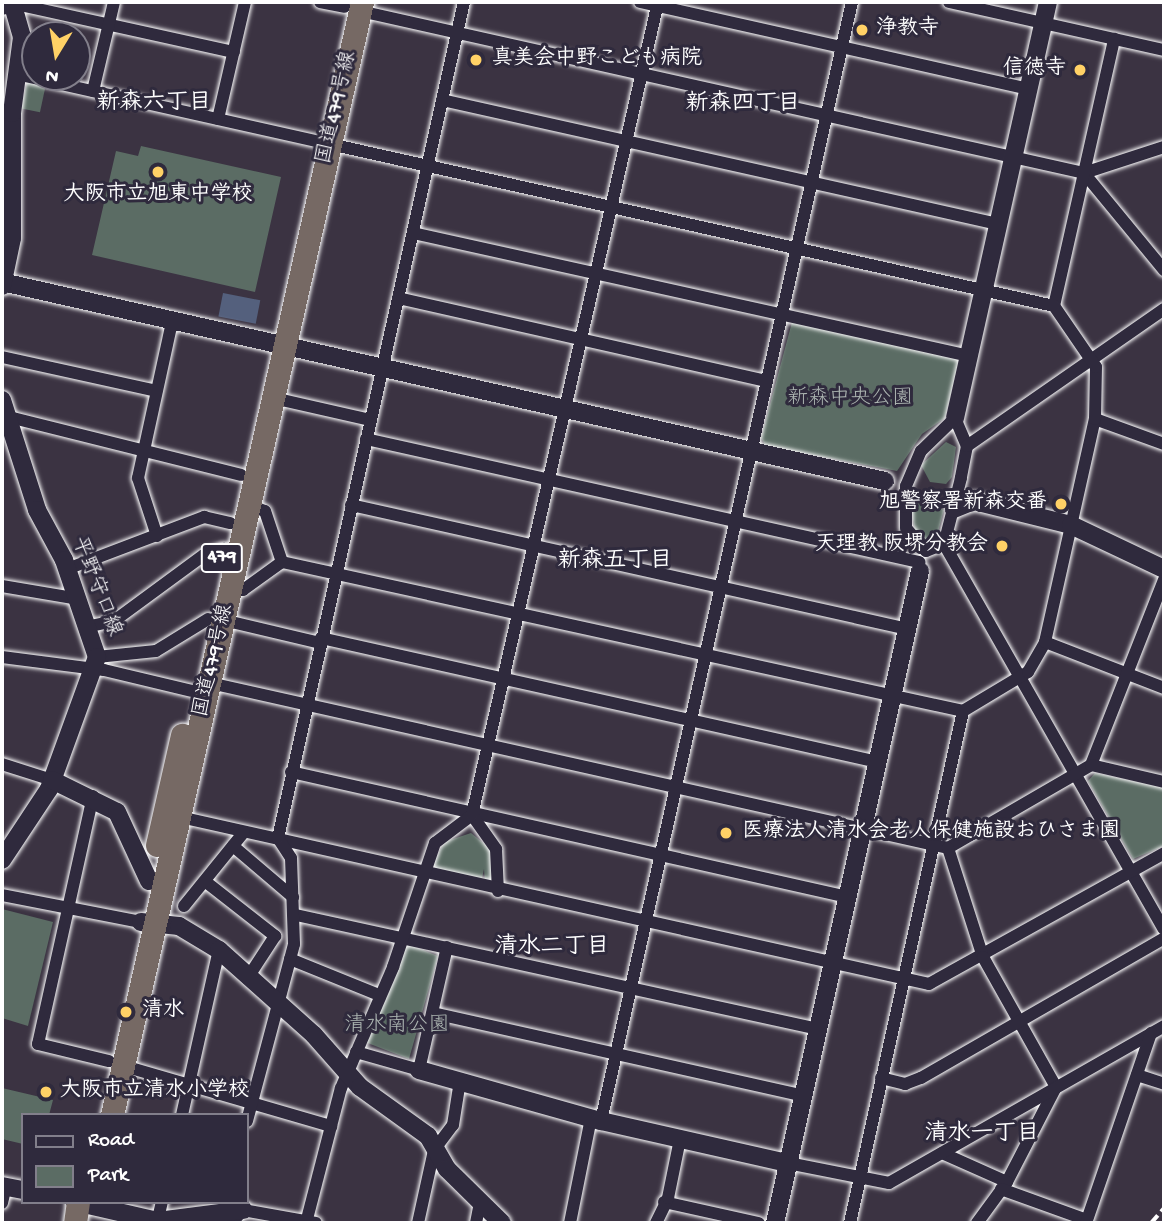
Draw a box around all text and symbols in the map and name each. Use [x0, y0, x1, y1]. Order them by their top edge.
place label: 浄教寺 [876, 17, 939, 43]
north arrow [21, 21, 91, 91]
marker: 浄教寺 [854, 22, 870, 38]
place label: 真美会中野こども病院 [492, 47, 702, 73]
street label: 国道479号線 [313, 49, 363, 167]
marker: 真美会中野こども病院 [466, 50, 486, 70]
place label: 信徳寺 [1003, 57, 1066, 83]
marker: 信徳寺 [1072, 62, 1088, 78]
text: N [44, 63, 61, 88]
district label: 新森六丁目 [97, 90, 211, 118]
district label: 新森四丁目 [686, 91, 800, 119]
marker: 大阪市立旭東中学校 [150, 164, 166, 180]
place label: 大阪市立旭東中学校 [64, 183, 252, 209]
park label: 新森中央公園 [787, 387, 913, 413]
place label: 旭警察署新森交番 [879, 491, 1047, 517]
marker: 旭警察署新森交番 [1053, 496, 1069, 512]
street label: 平野守口線 [64, 533, 126, 641]
place label: 天理教 阪堺分教会 [815, 533, 988, 559]
marker: 天理教 阪堺分教会 [994, 538, 1010, 554]
road number: 479 [199, 542, 245, 573]
district label: 新森五丁目 [558, 548, 672, 576]
street label: 国道479号線 [190, 602, 240, 720]
place label: 医療法人清水会老人保健施設おひさま園 [742, 820, 1120, 846]
marker: 医療法人清水会老人保健施設おひさま園 [716, 823, 736, 843]
district label: 清水二丁目 [495, 934, 609, 962]
place label: 清水 [142, 999, 184, 1025]
marker: 清水 [116, 1002, 136, 1022]
park label: 清水南公園 [345, 1014, 449, 1040]
place label: 大阪市立清水小学校 [60, 1079, 249, 1105]
marker: 大阪市立清水小学校 [38, 1084, 54, 1100]
legend [21, 1113, 248, 1204]
district label: 清水一丁目 [925, 1121, 1039, 1149]
text: Road [88, 1129, 134, 1154]
text: Park [88, 1164, 128, 1189]

